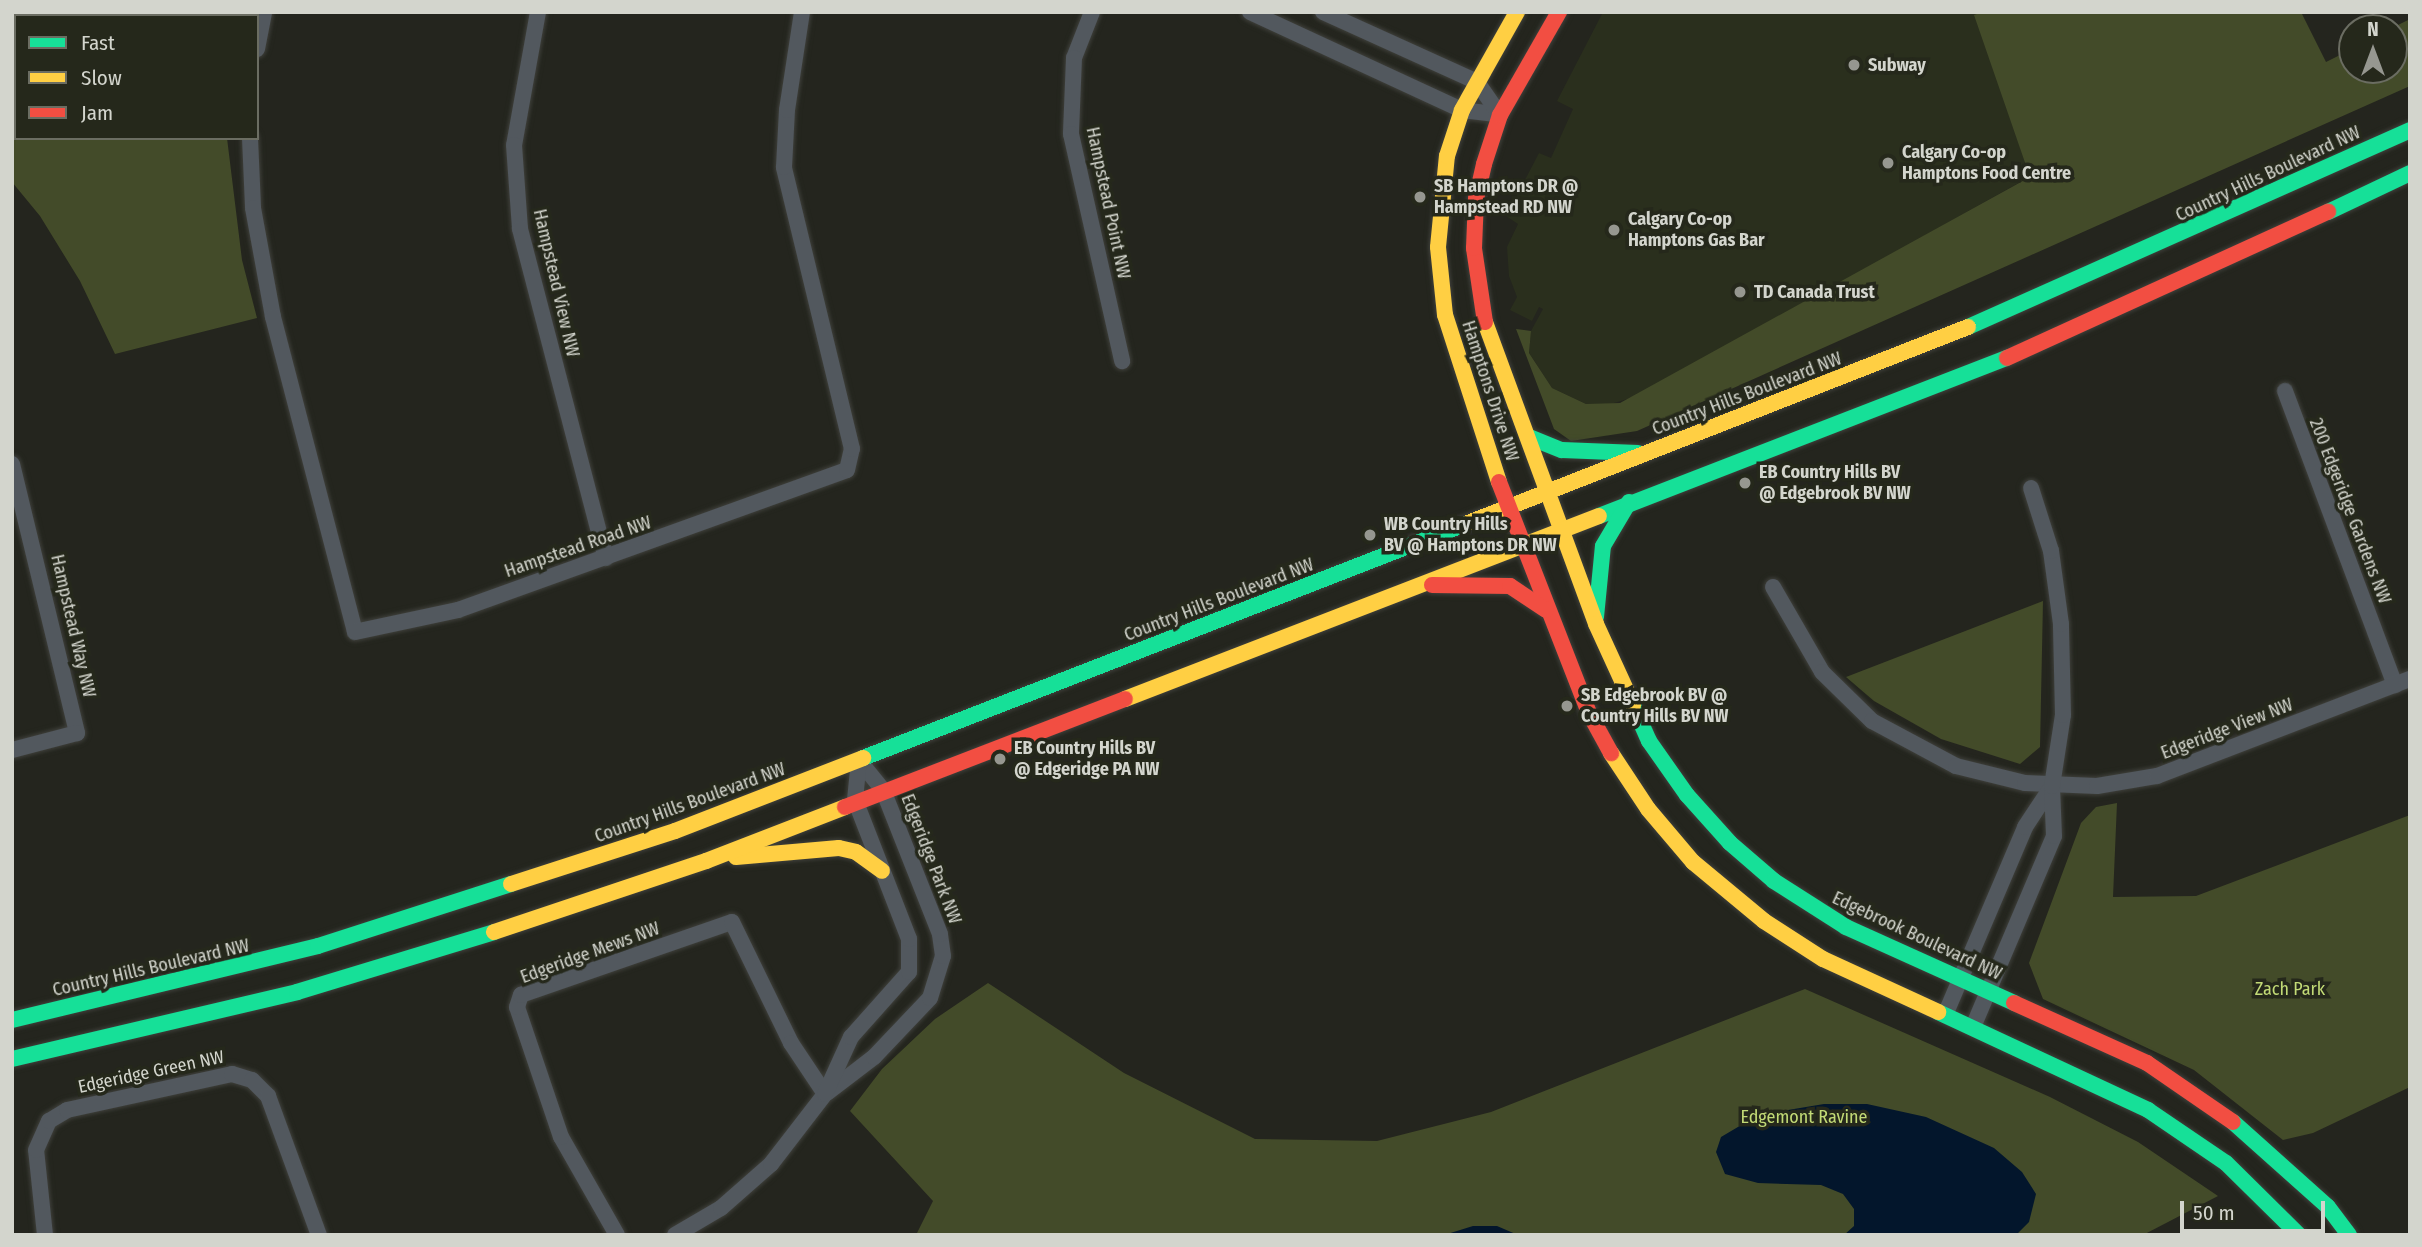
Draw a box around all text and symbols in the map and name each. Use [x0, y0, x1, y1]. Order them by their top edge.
legend [14, 14, 259, 140]
north arrow [2338, 14, 2408, 84]
text: N [2367, 18, 2379, 41]
text: Fast [81, 30, 115, 56]
place label: Subway [1868, 54, 1926, 76]
marker: Subway [1846, 57, 1862, 73]
text: Slow [81, 65, 122, 91]
text: Jam [81, 100, 113, 126]
street label: Country Hills Boulevard NW [2172, 122, 2364, 226]
street label: Hampstead Point NW [1081, 125, 1135, 281]
place label: Calgary Co-op Hamptons Food Centre [1902, 142, 2071, 184]
marker: Calgary Co-op Hamptons Food Centre [1880, 155, 1896, 171]
place label: SB Hamptons DR @ Hampstead RD NW [1434, 176, 1578, 218]
marker: SB Hamptons DR @ Hampstead RD NW [1412, 189, 1428, 205]
street label: Hampstead View NW [529, 207, 583, 359]
place label: Calgary Co-op Hamptons Gas Bar [1628, 209, 1765, 252]
marker: Calgary Co-op Hamptons Gas Bar [1606, 222, 1622, 238]
place label: TD Canada Trust [1754, 281, 1875, 303]
marker: TD Canada Trust [1732, 284, 1748, 300]
street label: Hamptons Drive NW [1457, 318, 1523, 464]
street label: Country Hills Boulevard NW [1649, 348, 1845, 440]
street label: 200 Edgeridge Gardens NW [2305, 415, 2395, 607]
place label: EB Country Hills BV @ Edgebrook BV NW [1759, 462, 1911, 504]
marker: EB Country Hills BV @ Edgebrook BV NW [1737, 475, 1753, 491]
street label: Hampstead Road NW [502, 512, 654, 582]
place label: WB Country Hills BV @ Hamptons DR NW [1384, 514, 1557, 556]
marker: WB Country Hills BV @ Hamptons DR NW [1362, 527, 1378, 543]
street label: Hampstead Way NW [46, 552, 100, 700]
street label: Country Hills Boulevard NW [1121, 554, 1317, 646]
place label: SB Edgebrook BV @ Country Hills BV NW [1581, 685, 1728, 728]
street label: Edgeridge View NW [2158, 694, 2296, 764]
marker: SB Edgebrook BV @ Country Hills BV NW [1559, 698, 1575, 714]
place label: EB Country Hills BV @ Edgeridge PA NW [1014, 738, 1159, 780]
marker: EB Country Hills BV @ Edgeridge PA NW [992, 751, 1008, 767]
street label: Country Hills Boulevard NW [592, 758, 788, 848]
street label: Edgeridge Park NW [896, 791, 966, 927]
street label: Edgebrook Boulevard NW [1829, 887, 2005, 985]
street label: Edgeridge Mews NW [518, 918, 662, 988]
street label: Country Hills Boulevard NW [51, 935, 251, 1001]
park label: Zach Park [2255, 978, 2325, 1000]
street label: Edgeridge Green NW [76, 1046, 226, 1098]
park label: Edgemont Ravine [1741, 1106, 1867, 1128]
scale bar [2184, 1188, 2329, 1232]
text: 50 m [2193, 1200, 2235, 1226]

